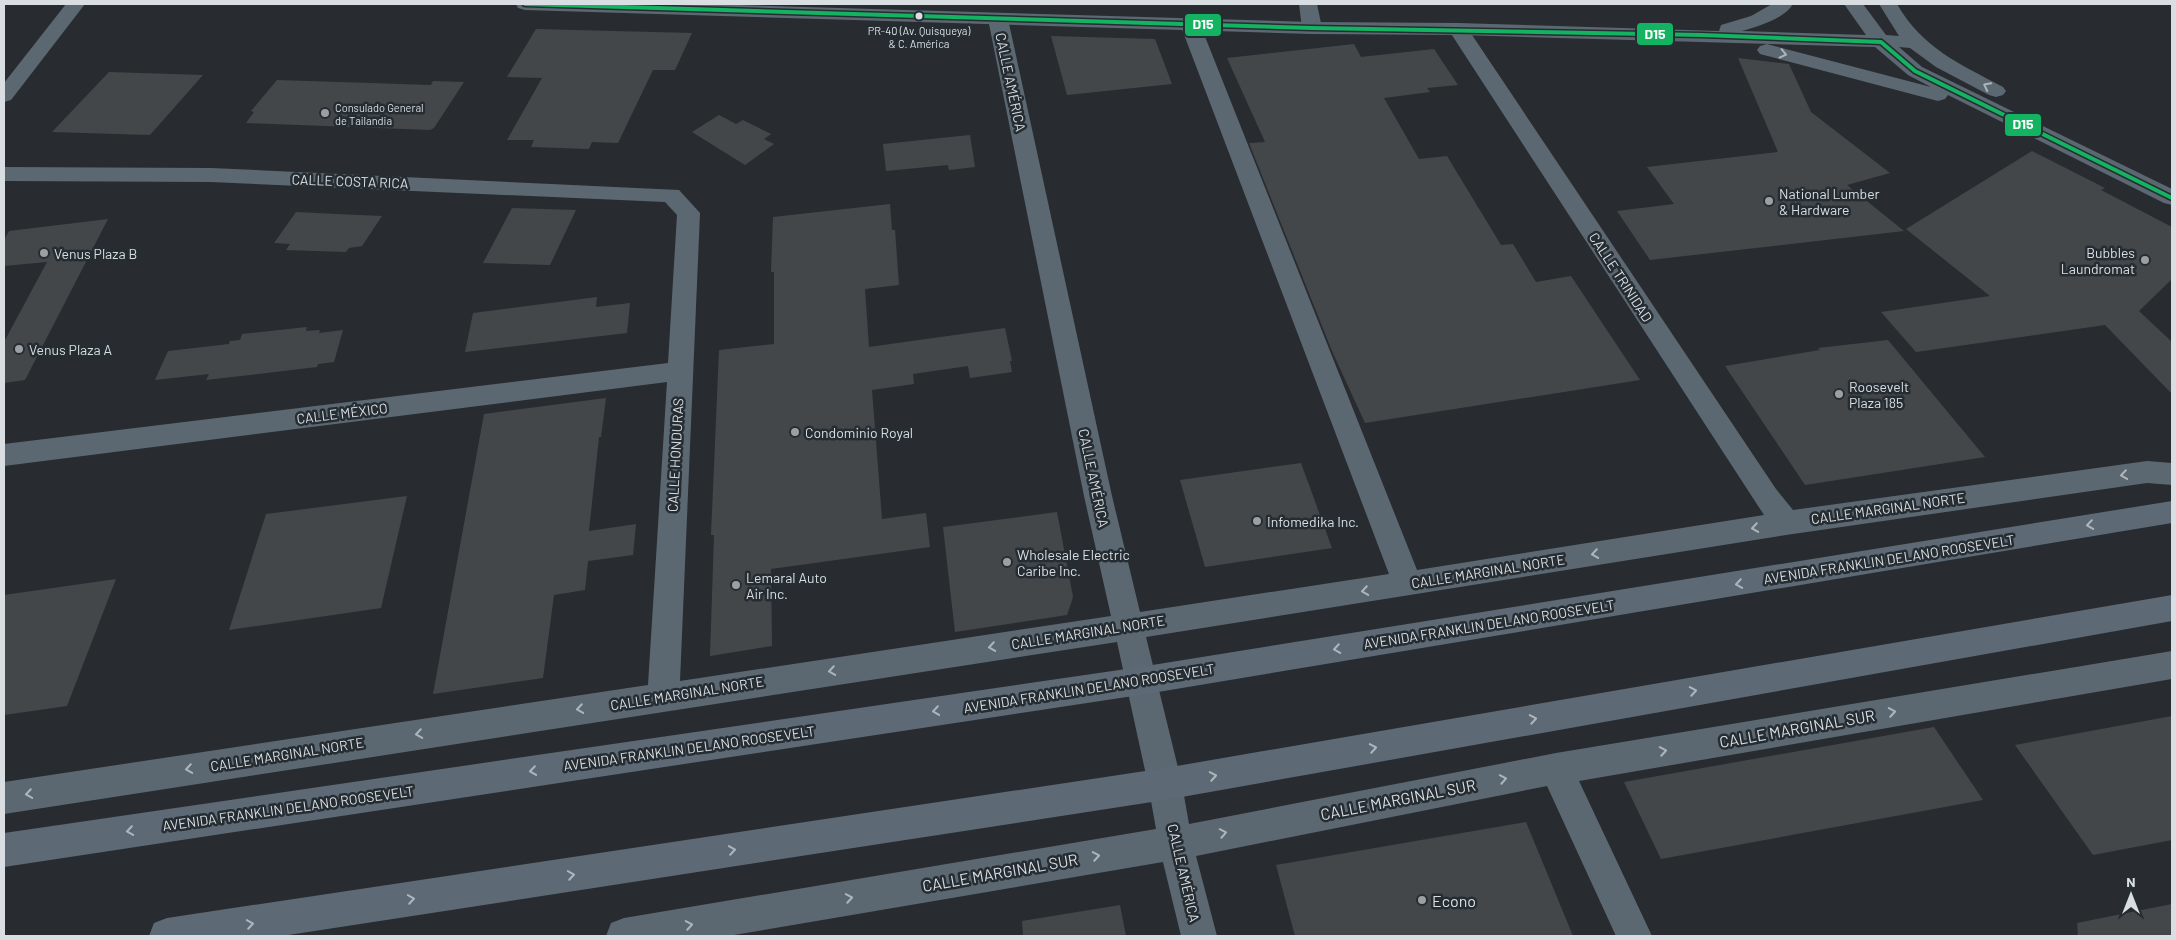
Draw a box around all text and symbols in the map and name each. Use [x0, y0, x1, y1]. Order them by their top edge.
marker: PR-40 (Av. Quisqueya) & C. América [914, 11, 924, 21]
line badge: D15 [1184, 13, 1222, 37]
text: D15 [1192, 15, 1214, 32]
line badge: D15 [1636, 22, 1674, 46]
place label: PR-40 (Av. Quisqueya) & C. América [868, 24, 970, 50]
text: D15 [1644, 25, 1666, 42]
street label: CALLE AMÉRICA [992, 31, 1030, 133]
one-way arrow [1779, 48, 1788, 59]
one-way arrow [1983, 82, 1992, 92]
place label: Consulado General de Tailandia [335, 101, 424, 127]
marker: Consulado General de Tailandia [319, 107, 331, 119]
line badge: D15 [2004, 113, 2042, 137]
text: D15 [2012, 115, 2034, 132]
street label: CALLE COSTA RICA [291, 170, 409, 192]
place label: National Lumber & Hardware [1779, 185, 1880, 218]
marker: National Lumber & Hardware [1763, 195, 1775, 207]
street label: CALLE TRINIDAD [1586, 229, 1656, 325]
place label: Bubbles Laundromat [2061, 244, 2135, 277]
place label: Venus Plaza B [54, 245, 137, 262]
marker: Venus Plaza B [38, 247, 50, 259]
marker: Bubbles Laundromat [2139, 254, 2151, 266]
place label: Venus Plaza A [29, 341, 112, 358]
marker: Venus Plaza A [13, 343, 25, 355]
place label: Roosevelt Plaza 185 [1849, 378, 1909, 411]
marker: Roosevelt Plaza 185 [1833, 388, 1845, 400]
street label: CALLE HONDURAS [664, 397, 686, 513]
street label: CALLE MÉXICO [295, 399, 389, 427]
place label: Condominio Royal [805, 424, 913, 441]
marker: Condominio Royal [789, 426, 801, 438]
street label: CALLE AMÉRICA [1075, 427, 1113, 529]
one-way arrow [2119, 469, 2127, 480]
street label: CALLE MARGINAL NORTE [1810, 489, 1966, 527]
place label: Infomedika Inc. [1267, 513, 1359, 530]
marker: Infomedika Inc. [1251, 515, 1263, 527]
one-way arrow [2085, 520, 2094, 530]
one-way arrow [1751, 522, 1759, 533]
street label: AVENIDA FRANKLIN DELANO ROOSEVELT [1762, 531, 2016, 587]
place label: Wholesale Electric Caribe Inc. [1017, 546, 1130, 579]
one-way arrow [1590, 548, 1598, 559]
street label: CALLE MARGINAL NORTE [1410, 550, 1566, 592]
marker: Wholesale Electric Caribe Inc. [1001, 556, 1013, 568]
place label: Lemaral Auto Air Inc. [746, 569, 827, 602]
one-way arrow [1735, 578, 1744, 588]
marker: Lemaral Auto Air Inc. [730, 579, 742, 591]
one-way arrow [1361, 585, 1369, 595]
street label: AVENIDA FRANKLIN DELANO ROOSEVELT [1362, 596, 1616, 652]
street label: CALLE MARGINAL NORTE [1010, 611, 1166, 653]
one-way arrow [988, 641, 997, 651]
one-way arrow [1333, 643, 1341, 654]
street label: AVENIDA FRANKLIN DELANO ROOSEVELT [962, 660, 1216, 716]
one-way arrow [827, 665, 835, 676]
street label: CALLE MARGINAL NORTE [609, 672, 765, 714]
one-way arrow [1689, 687, 1698, 697]
one-way arrow [575, 704, 584, 714]
street label: CALLE MARGINAL SUR [1718, 705, 1876, 751]
one-way arrow [932, 706, 941, 716]
one-way arrow [1888, 708, 1897, 718]
one-way arrow [1529, 715, 1538, 725]
street label: AVENIDA FRANKLIN DELANO ROOSEVELT [562, 722, 816, 774]
one-way arrow [415, 728, 423, 739]
street label: CALLE MARGINAL NORTE [209, 733, 365, 775]
one-way arrow [1369, 743, 1378, 753]
one-way arrow [1659, 746, 1667, 756]
one-way arrow [185, 764, 194, 774]
one-way arrow [529, 766, 538, 776]
one-way arrow [1209, 771, 1218, 781]
one-way arrow [1499, 774, 1507, 785]
street label: CALLE MARGINAL SUR [1319, 775, 1477, 823]
street label: AVENIDA FRANKLIN DELANO ROOSEVELT [161, 782, 415, 834]
one-way arrow [24, 788, 32, 799]
street label: CALLE AMÉRICA [1164, 822, 1204, 924]
one-way arrow [126, 826, 135, 836]
one-way arrow [1219, 829, 1228, 839]
one-way arrow [728, 846, 736, 856]
street label: CALLE MARGINAL SUR [921, 849, 1079, 895]
one-way arrow [1092, 851, 1100, 862]
one-way arrow [567, 870, 576, 880]
north arrow [2106, 870, 2156, 920]
text: N [2126, 873, 2136, 890]
place label: Econo [1432, 891, 1476, 910]
one-way arrow [845, 893, 854, 903]
marker: Econo [1416, 894, 1428, 906]
one-way arrow [406, 895, 415, 905]
one-way arrow [246, 919, 254, 929]
one-way arrow [685, 921, 694, 931]

